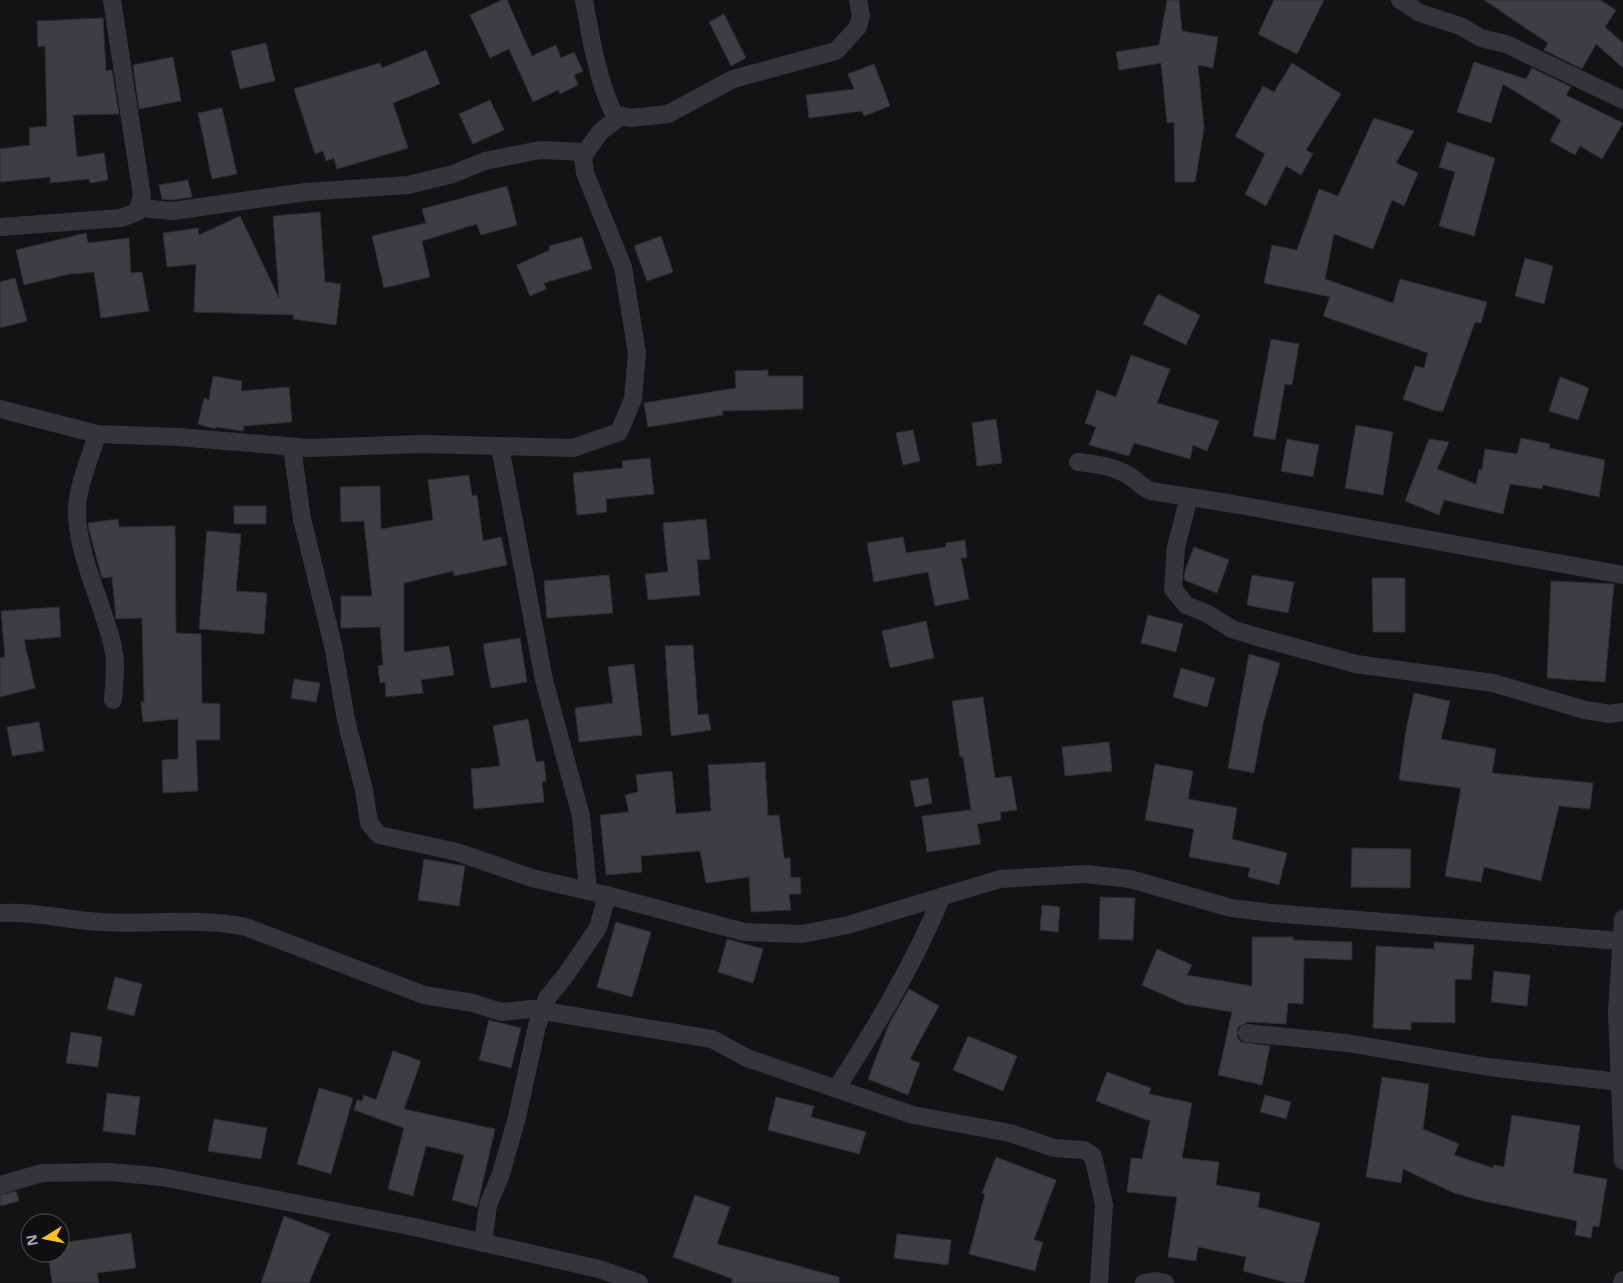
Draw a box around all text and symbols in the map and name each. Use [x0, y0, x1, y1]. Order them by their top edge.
north arrow [20, 1213, 70, 1263]
text: N [21, 1233, 42, 1248]

